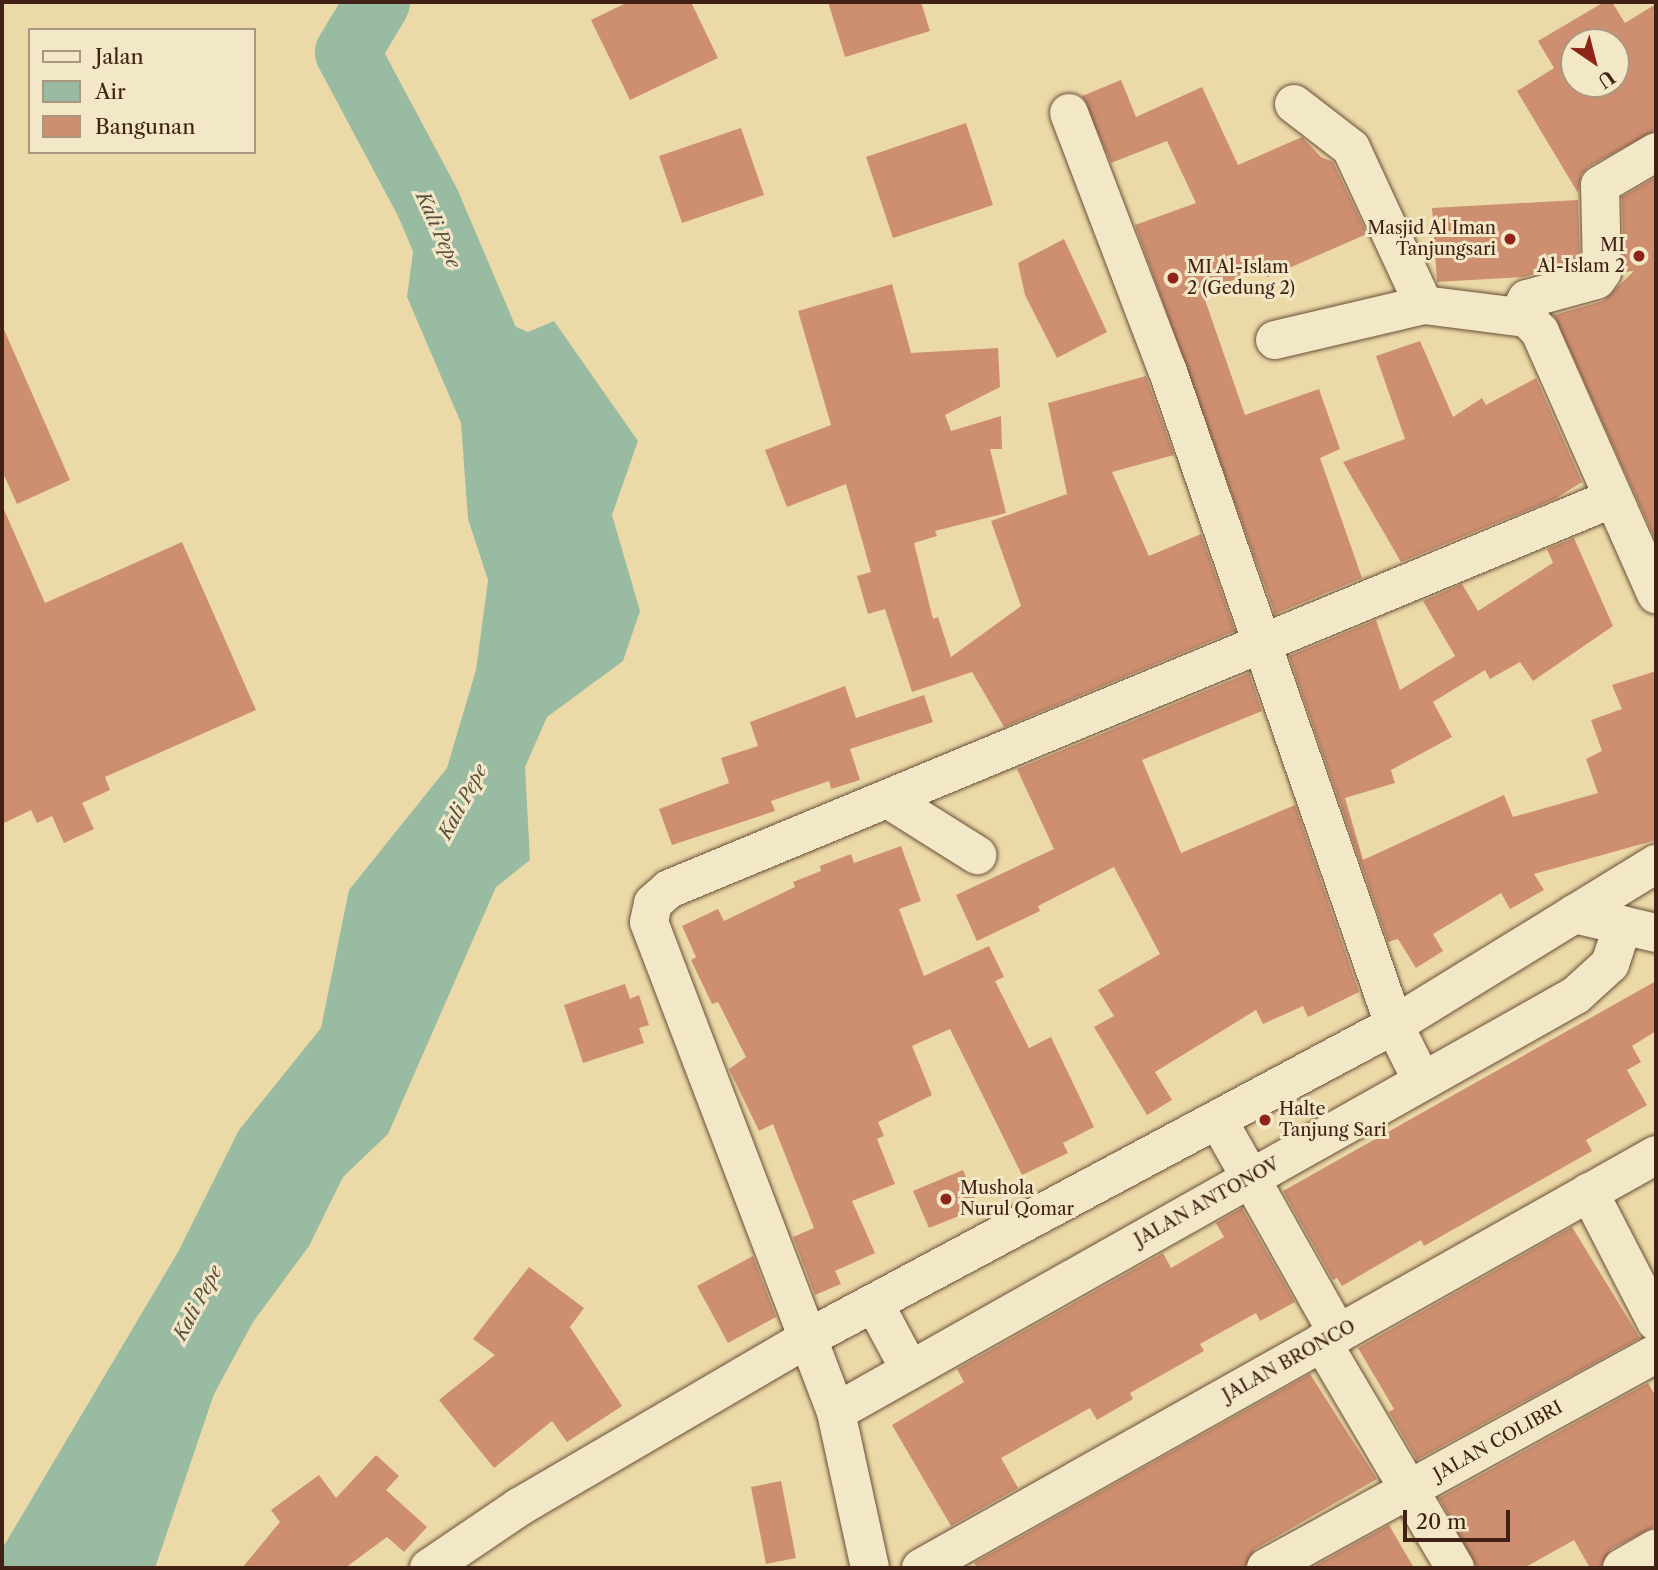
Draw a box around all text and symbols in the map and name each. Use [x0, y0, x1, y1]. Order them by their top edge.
legend [28, 28, 256, 154]
north arrow [1560, 28, 1630, 98]
text: Jalan [95, 44, 144, 69]
text: U [1593, 65, 1619, 93]
text: Air [95, 79, 126, 104]
text: Bangunan [95, 114, 195, 139]
water label: Kali Pepe [411, 188, 465, 272]
place label: Masjid Al Iman Tanjungsari [1366, 218, 1496, 260]
marker: Masjid Al Iman Tanjungsari [1502, 231, 1518, 247]
place label: MI Al-Islam 2 [1537, 235, 1625, 278]
marker: MI Al-Islam 2 [1631, 248, 1647, 264]
place label: MI Al-Islam 2 (Gedung 2) [1187, 257, 1295, 300]
marker: MI Al-Islam 2 (Gedung 2) [1165, 270, 1181, 286]
water label: Kali Pepe [434, 761, 492, 843]
place label: Halte Tanjung Sari [1279, 1099, 1387, 1142]
marker: Halte Tanjung Sari [1257, 1112, 1273, 1128]
street label: JALAN ANTONOV [1130, 1153, 1284, 1251]
place label: Mushola Nurul Qomar [960, 1178, 1074, 1220]
marker: Mushola Nurul Qomar [938, 1191, 954, 1207]
water label: Kali Pepe [169, 1262, 227, 1344]
street label: JALAN BRONCO [1219, 1316, 1359, 1406]
street label: JALAN COLIBRI [1430, 1397, 1566, 1485]
scale bar [1406, 1496, 1513, 1540]
text: 20 m [1416, 1509, 1467, 1534]

